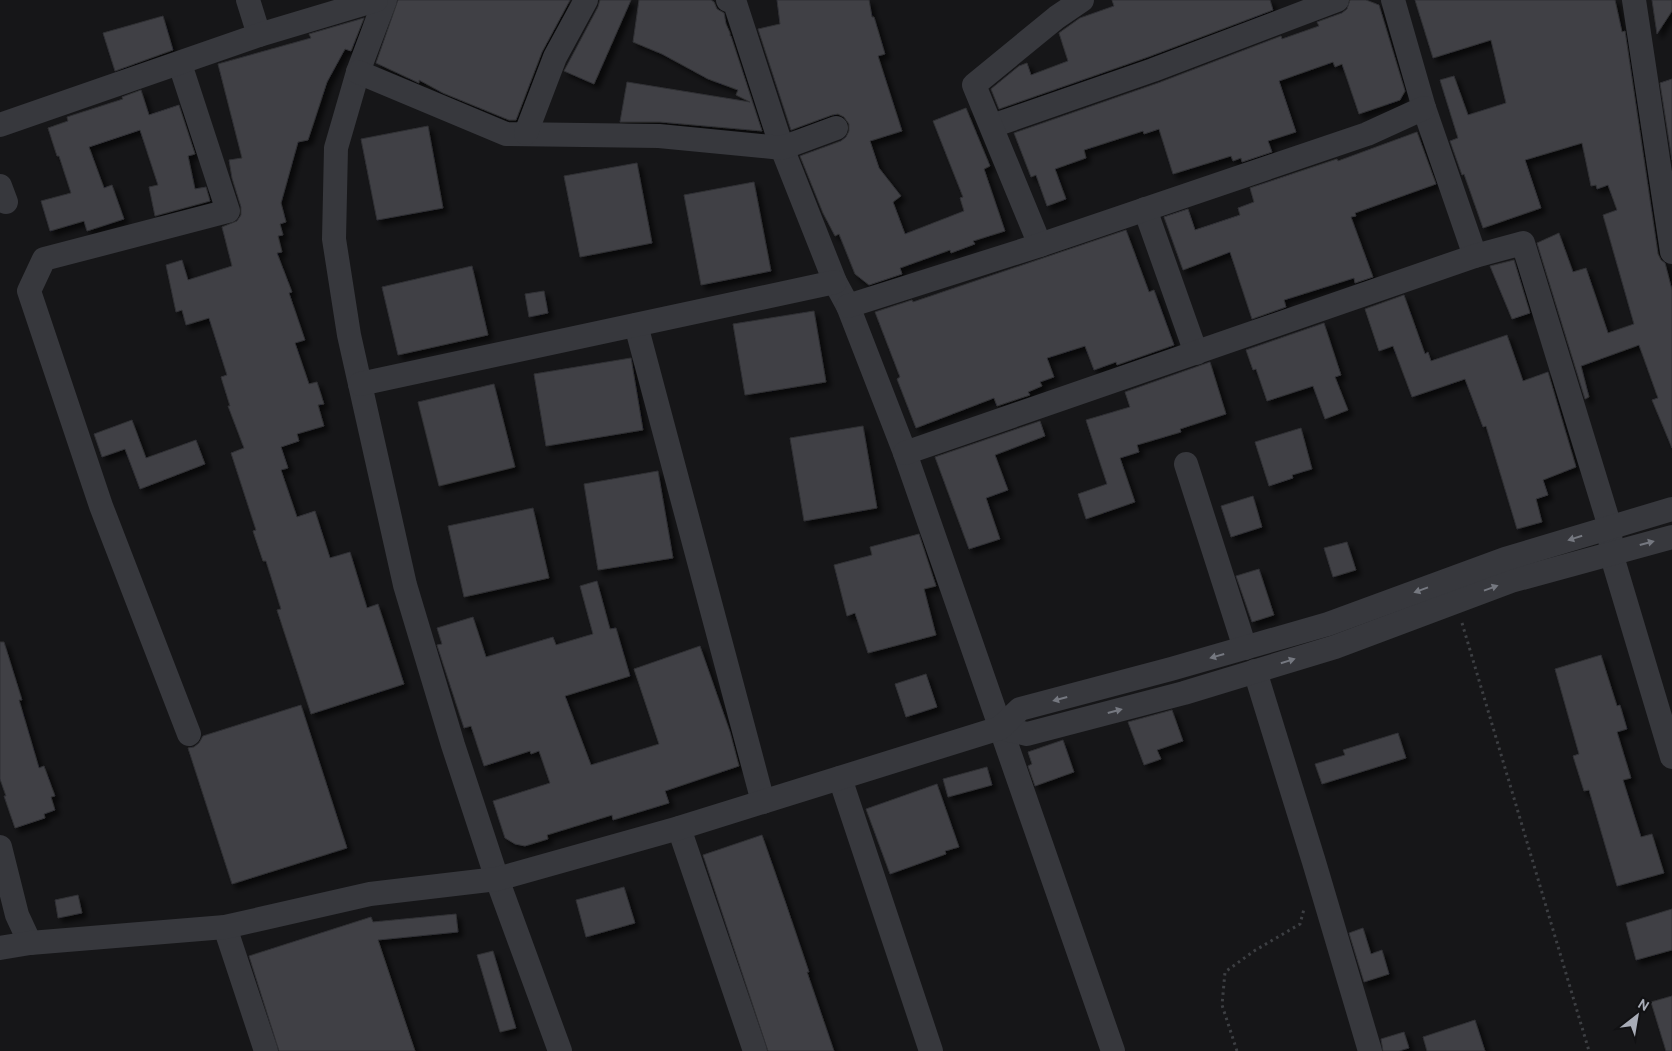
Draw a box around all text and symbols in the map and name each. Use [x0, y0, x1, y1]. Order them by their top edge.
one-way arrow [1567, 534, 1582, 542]
one-way arrow [1639, 539, 1654, 547]
one-way arrow [1483, 584, 1498, 591]
one-way arrow [1413, 586, 1428, 594]
one-way arrow [1209, 652, 1224, 660]
one-way arrow [1281, 657, 1296, 664]
one-way arrow [1052, 695, 1067, 703]
one-way arrow [1108, 707, 1123, 715]
north arrow [1612, 991, 1662, 1041]
text: N [1634, 996, 1652, 1016]

